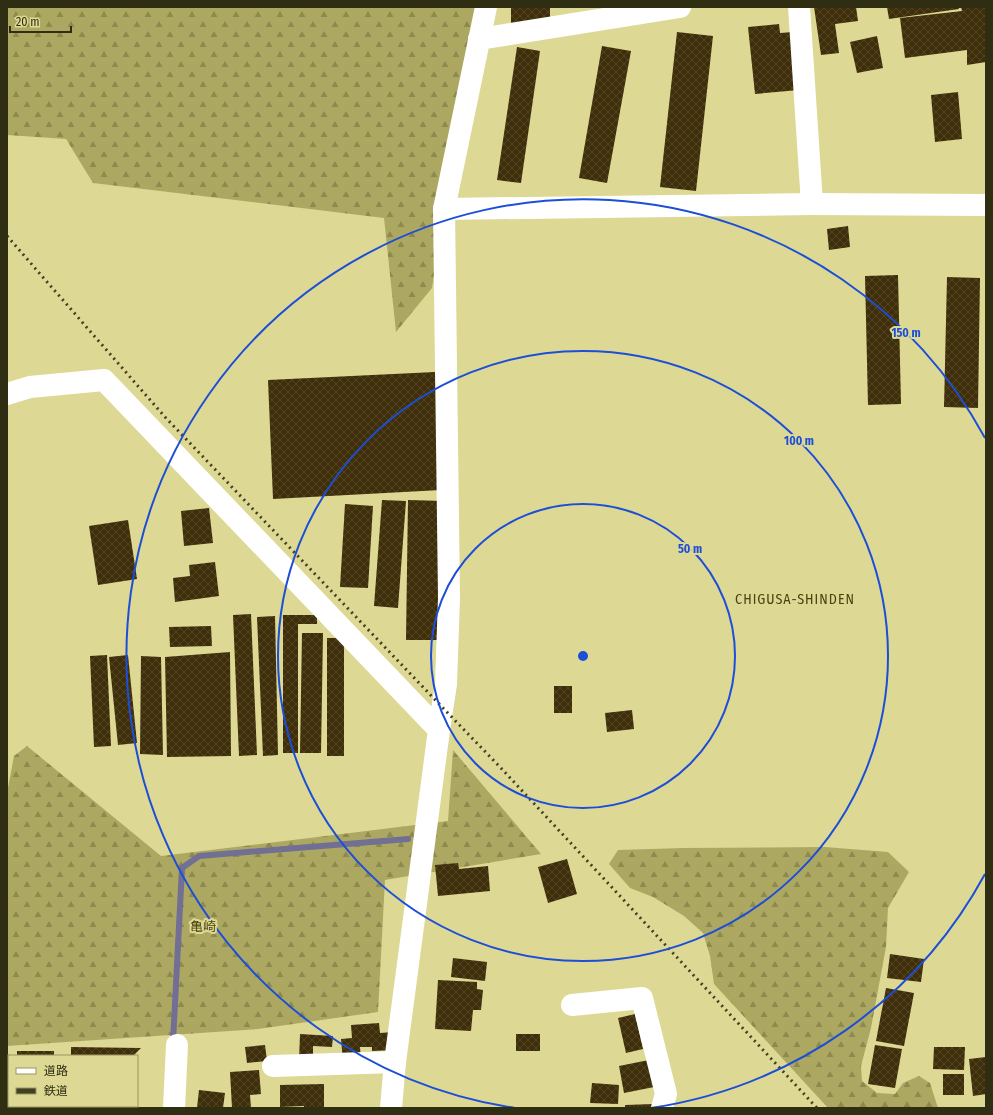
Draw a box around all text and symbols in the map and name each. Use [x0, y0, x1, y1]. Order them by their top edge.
scale bar [10, 8, 71, 34]
text: 20 m [16, 15, 40, 29]
text: 150 m [891, 326, 921, 340]
text: 100 m [784, 434, 814, 448]
text: 50 m [678, 542, 702, 556]
district label: CHIGUSA-SHINDEN [735, 591, 855, 608]
centre of rings [576, 649, 590, 663]
district label: 亀崎 [190, 919, 216, 934]
legend [8, 1055, 138, 1107]
text: 道路 [44, 1064, 68, 1078]
text: 鉄道 [44, 1084, 68, 1098]

